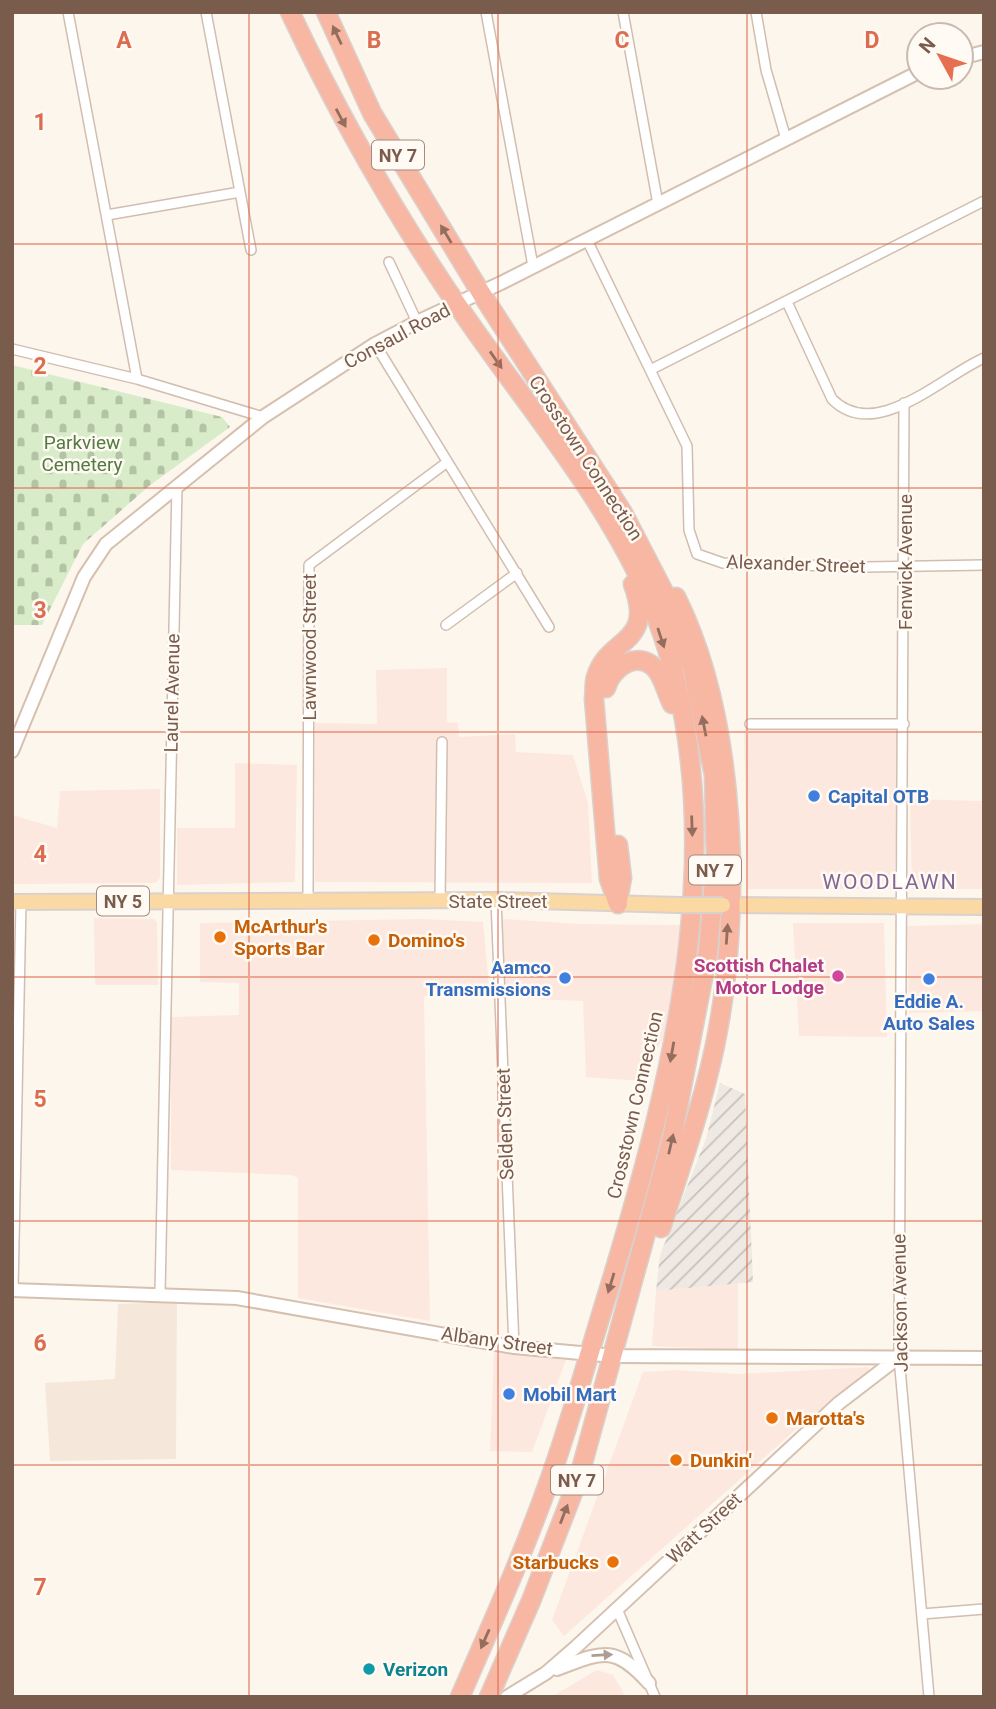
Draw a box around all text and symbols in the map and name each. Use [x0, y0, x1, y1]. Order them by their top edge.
north arrow [905, 21, 975, 91]
one-way arrow [331, 25, 342, 45]
text: A [116, 27, 132, 54]
text: B [367, 27, 381, 54]
text: C [614, 27, 630, 54]
text: D [865, 27, 879, 54]
text: N [914, 33, 940, 58]
one-way arrow [335, 108, 347, 128]
text: 1 [33, 109, 47, 136]
road number: NY 7 [372, 140, 424, 170]
one-way arrow [440, 225, 452, 244]
street label: Consaul Road [340, 298, 454, 374]
one-way arrow [489, 351, 503, 369]
text: 2 [33, 353, 47, 380]
street label: Crosstown Connection [524, 371, 648, 545]
park label: Parkview Cemetery [41, 431, 123, 476]
street label: Fenwick Avenue [894, 494, 917, 630]
street label: Alexander Street [726, 550, 866, 578]
street label: Lawnwood Street [298, 574, 321, 720]
text: 3 [33, 597, 47, 624]
one-way arrow [657, 628, 667, 649]
street label: Laurel Avenue [159, 633, 185, 753]
one-way arrow [698, 715, 709, 737]
place label: Capital OTB [828, 785, 929, 808]
marker: Capital OTB [806, 788, 822, 804]
one-way arrow [687, 815, 698, 837]
text: 4 [33, 841, 47, 868]
road number: NY 7 [689, 856, 741, 884]
district label: WOODLAWN [822, 870, 958, 894]
road number: NY 5 [97, 887, 149, 916]
street label: State Street [449, 890, 547, 913]
place label: McArthur's Sports Bar [234, 915, 328, 960]
one-way arrow [722, 922, 733, 944]
marker: McArthur's Sports Bar [212, 929, 228, 945]
place label: Domino's [388, 929, 465, 952]
marker: Domino's [366, 932, 382, 948]
place label: Scottish Chalet Motor Lodge [694, 954, 825, 999]
place label: Aamco Transmissions [425, 956, 551, 1001]
marker: Scottish Chalet Motor Lodge [830, 968, 846, 984]
marker: Aamco Transmissions [557, 970, 573, 986]
marker: Eddie A. Auto Sales [921, 971, 937, 987]
place label: Eddie A. Auto Sales [883, 990, 975, 1035]
street label: Crosstown Connection [602, 1009, 668, 1201]
one-way arrow [666, 1041, 677, 1063]
street label: Selden Street [492, 1068, 518, 1180]
text: 5 [33, 1086, 47, 1113]
one-way arrow [665, 1133, 676, 1155]
street label: Jackson Avenue [887, 1234, 913, 1372]
one-way arrow [605, 1273, 615, 1294]
street label: Albany Street [440, 1322, 554, 1360]
text: 6 [33, 1330, 47, 1357]
place label: Mobil Mart [523, 1383, 617, 1406]
marker: Mobil Mart [501, 1386, 517, 1402]
place label: Marotta's [786, 1407, 865, 1430]
marker: Marotta's [764, 1410, 780, 1426]
place label: Dunkin' [690, 1449, 752, 1472]
marker: Dunkin' [668, 1452, 684, 1468]
road number: NY 7 [551, 1465, 603, 1494]
street label: Watt Street [662, 1487, 746, 1569]
one-way arrow [559, 1504, 570, 1525]
place label: Starbucks [513, 1551, 599, 1574]
marker: Starbucks [605, 1554, 621, 1570]
text: 7 [33, 1574, 47, 1601]
one-way arrow [479, 1629, 490, 1650]
one-way arrow [591, 1650, 613, 1661]
place label: Verizon [383, 1658, 448, 1681]
marker: Verizon [361, 1661, 377, 1677]

